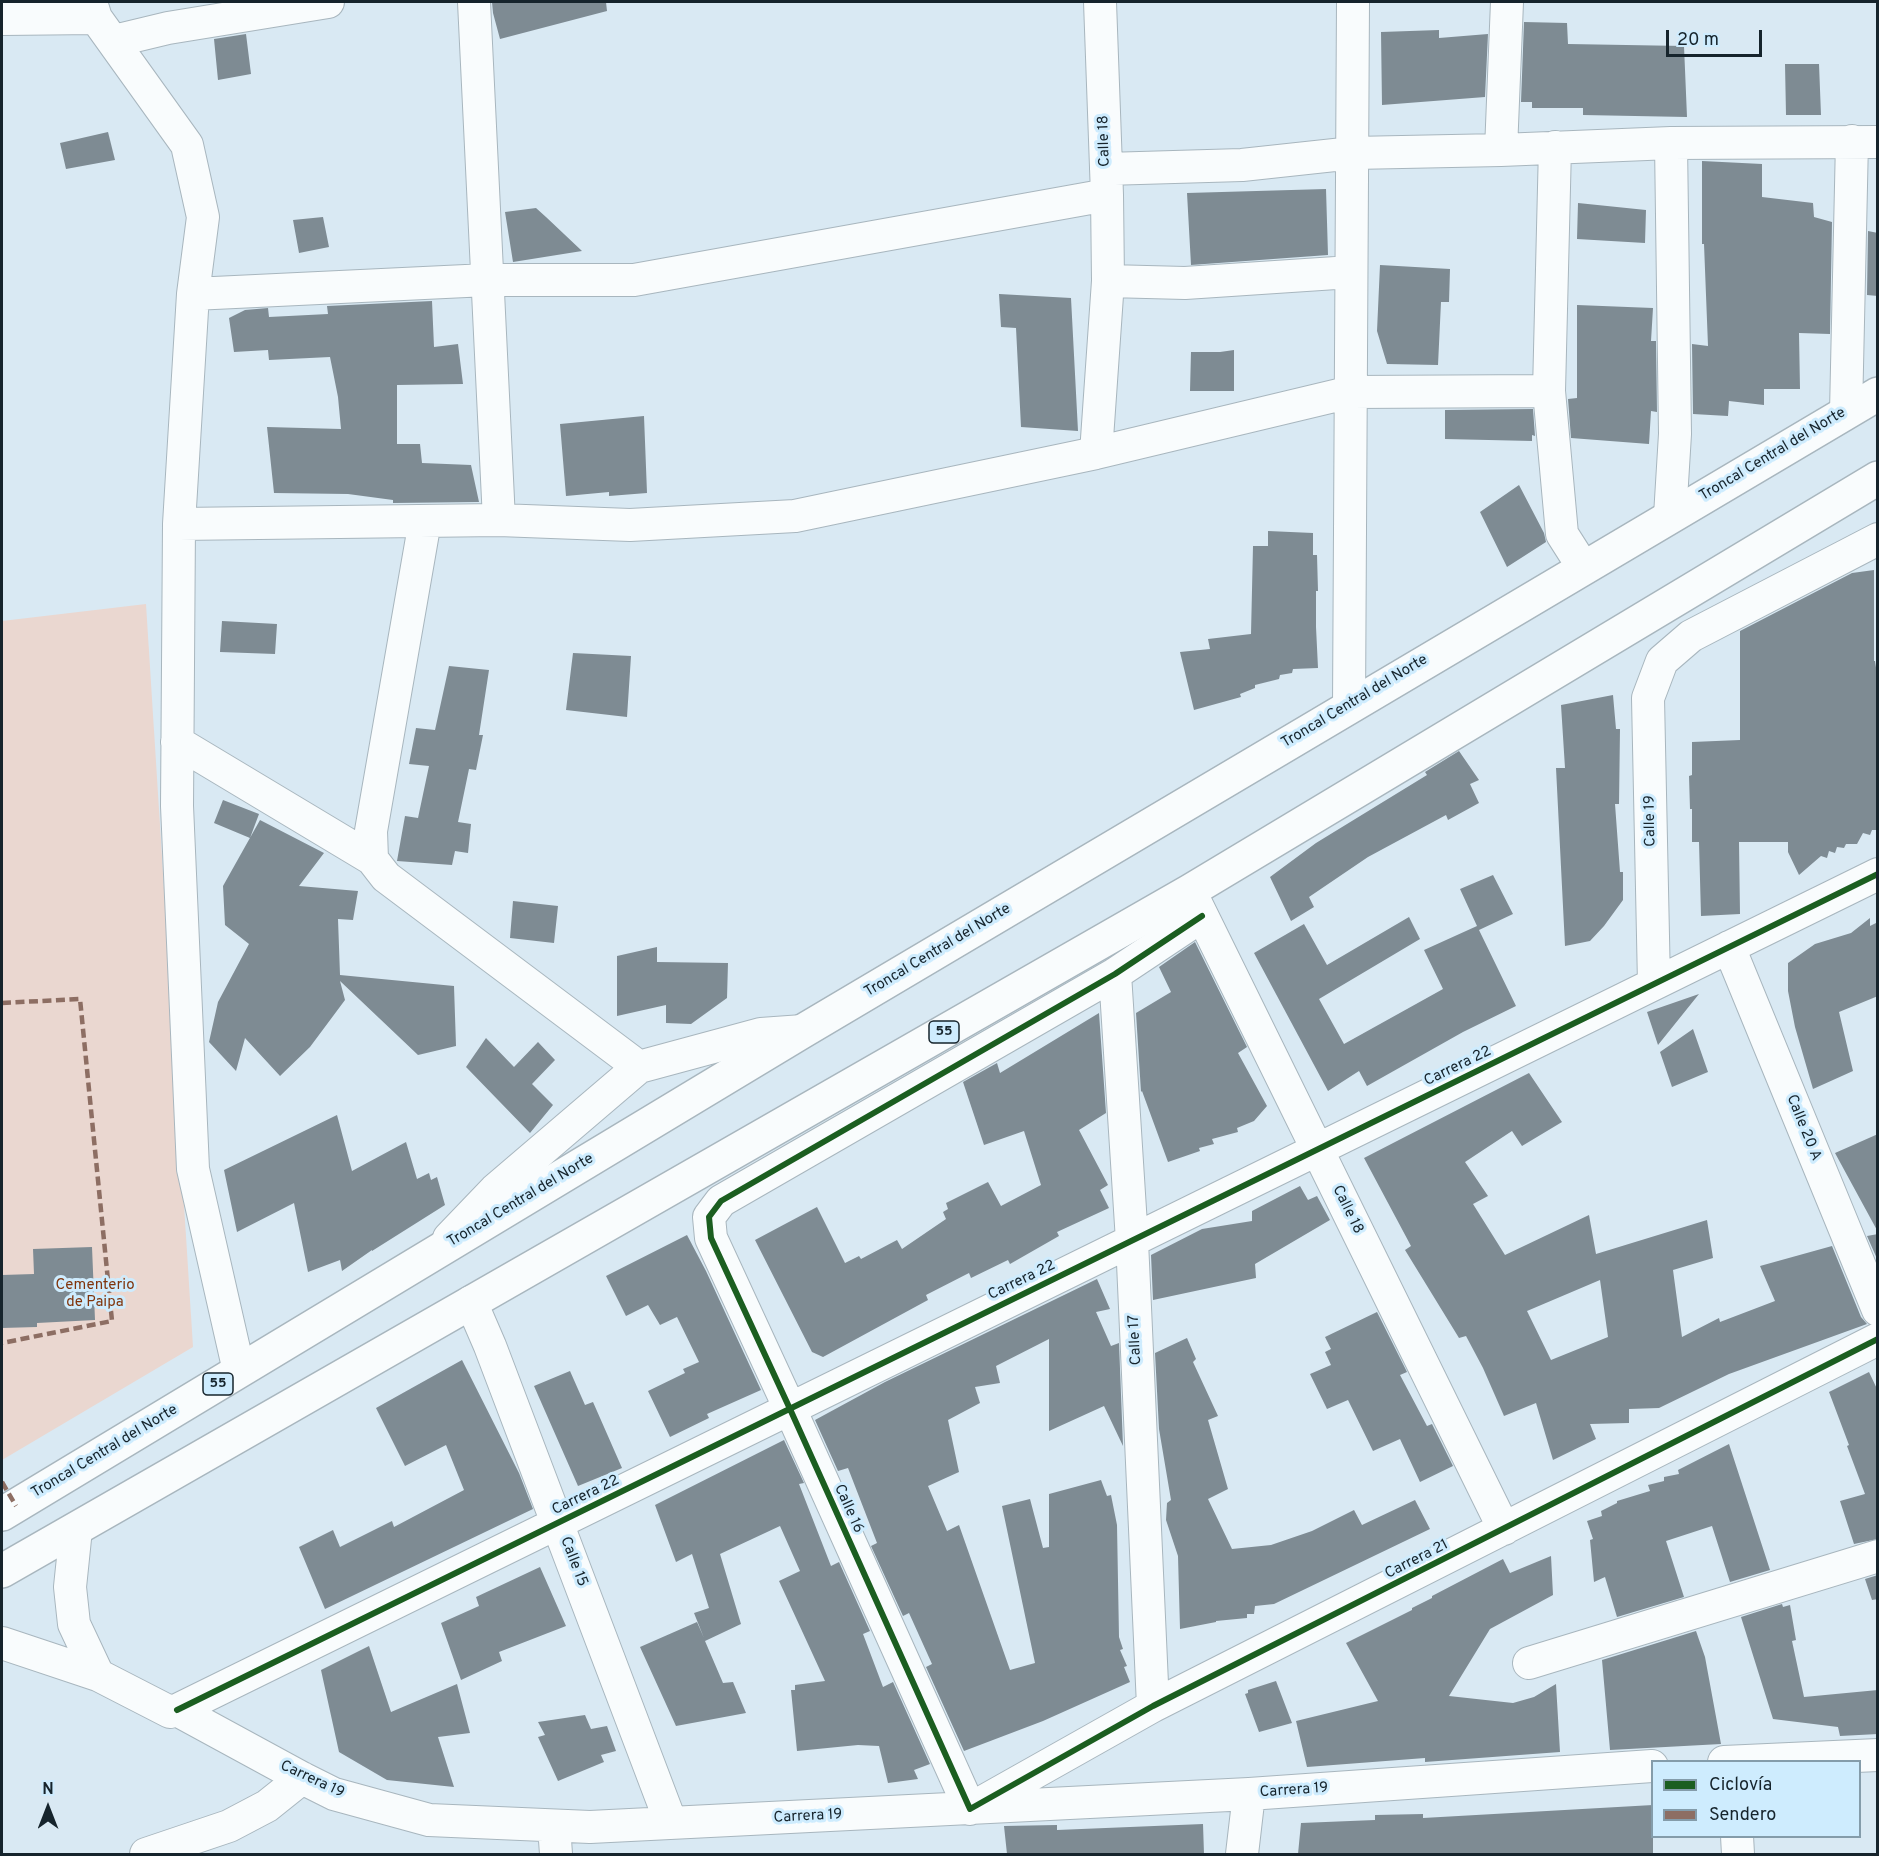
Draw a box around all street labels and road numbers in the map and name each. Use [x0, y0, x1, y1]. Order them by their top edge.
street label: Calle 18 [1095, 115, 1115, 167]
street label: Troncal Central del Norte [1697, 404, 1849, 506]
street label: Troncal Central del Norte [1279, 651, 1431, 753]
street label: Calle 19 [1642, 795, 1660, 847]
street label: Troncal Central del Norte [862, 900, 1014, 1002]
road number: 55 [929, 1021, 959, 1043]
street label: Carrera 22 [1421, 1043, 1495, 1091]
street label: Calle 20 A [1782, 1092, 1824, 1164]
street label: Troncal Central del Norte [445, 1150, 597, 1252]
street label: Calle 18 [1328, 1183, 1366, 1237]
street label: Carrera 22 [985, 1257, 1059, 1305]
street label: Calle 17 [1126, 1314, 1146, 1366]
road number: 55 [203, 1373, 233, 1395]
street label: Troncal Central del Norte [29, 1401, 181, 1503]
street label: Carrera 22 [549, 1472, 623, 1520]
street label: Calle 16 [829, 1482, 867, 1536]
street label: Calle 15 [555, 1535, 591, 1589]
street label: Carrera 21 [1382, 1536, 1452, 1584]
street label: Carrera 19 [277, 1757, 347, 1803]
street label: Carrera 19 [1259, 1780, 1329, 1802]
street label: Carrera 19 [773, 1806, 843, 1828]

